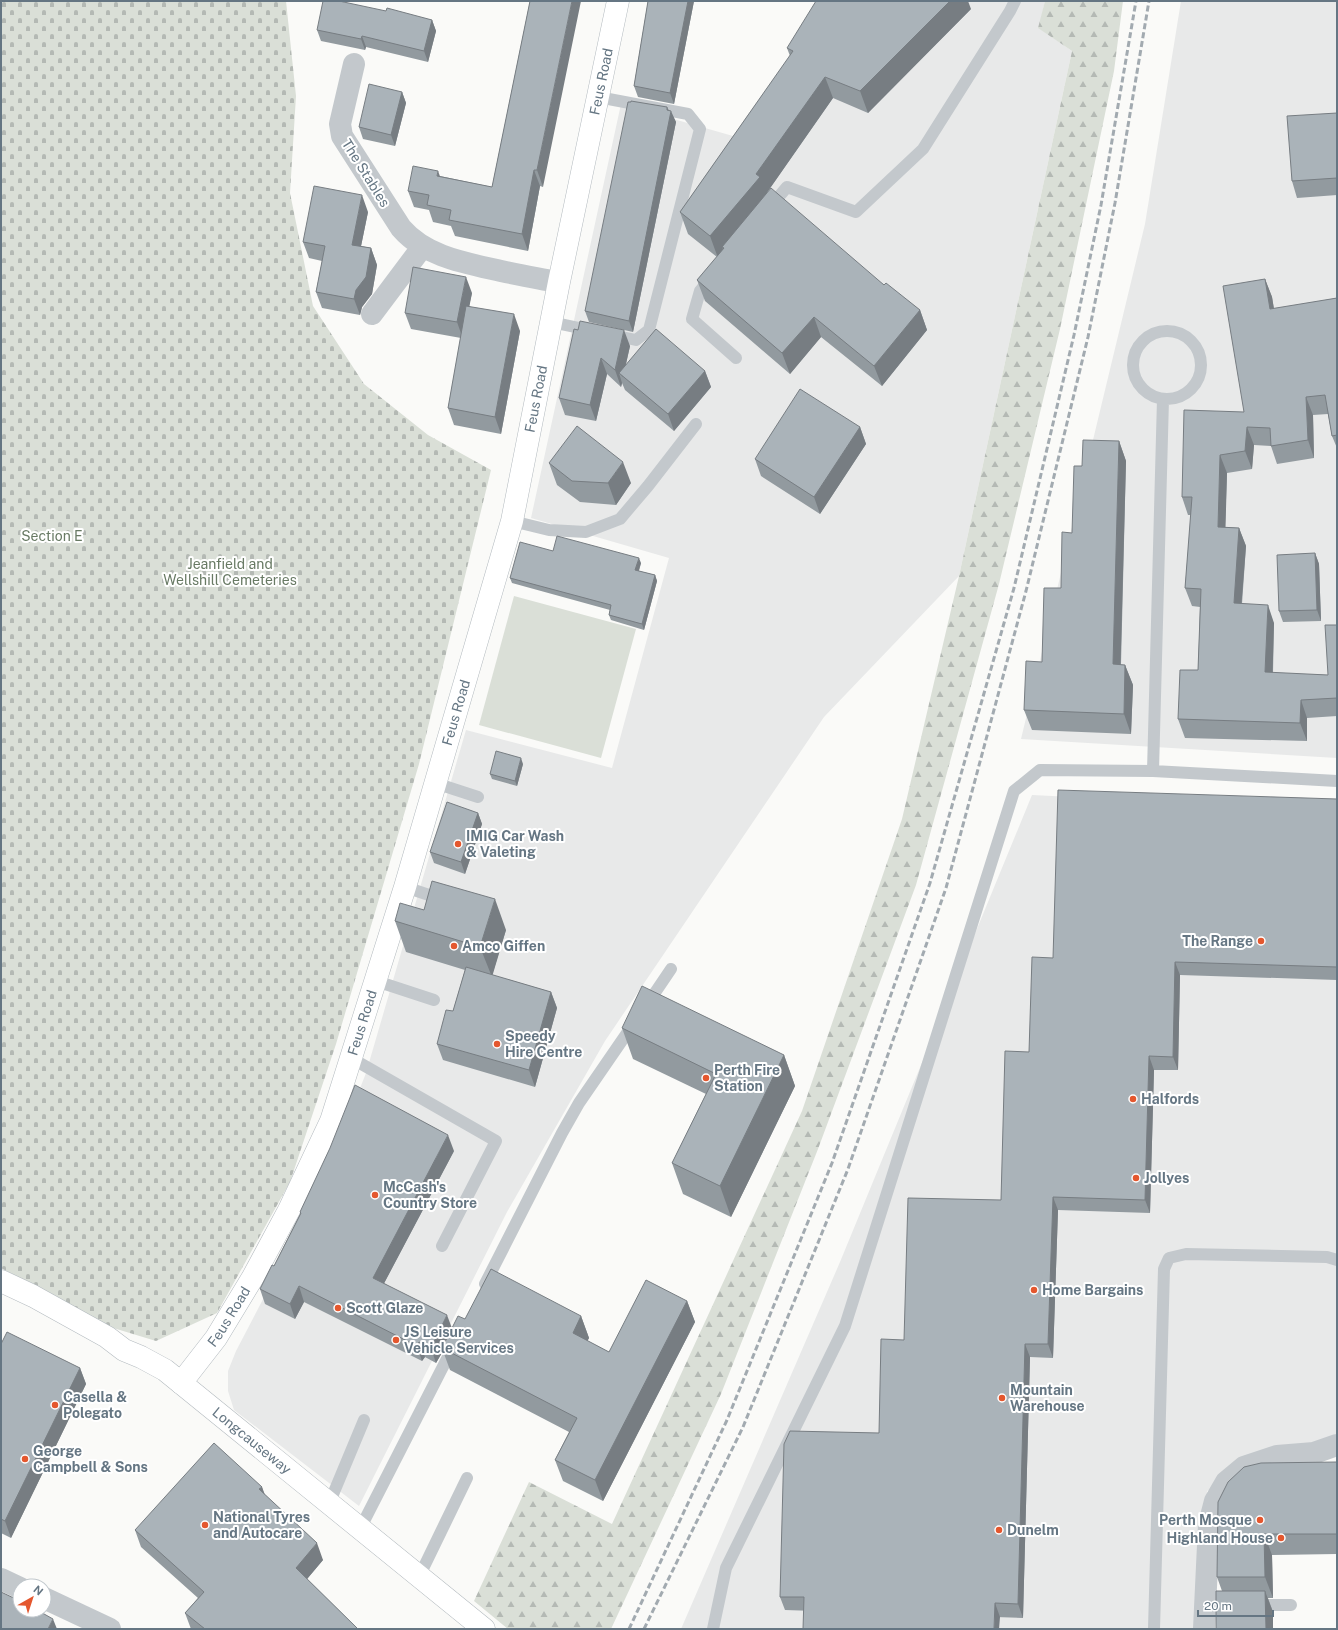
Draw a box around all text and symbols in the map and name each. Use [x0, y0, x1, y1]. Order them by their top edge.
street label: Feus Road [586, 47, 616, 116]
street label: The Stables [339, 136, 393, 210]
street label: Feus Road [522, 364, 550, 434]
park label: Section E [21, 528, 83, 544]
park label: Jeanfield and Wellshill Cemeteries [163, 556, 297, 588]
street label: Feus Road [439, 678, 473, 747]
place label: IMIG Car Wash & Valeting [466, 828, 564, 860]
marker: IMIG Car Wash & Valeting [453, 839, 463, 849]
place label: The Range [1182, 933, 1253, 949]
marker: The Range [1256, 936, 1266, 946]
place label: Amco Giffen [462, 938, 545, 954]
marker: Amco Giffen [449, 941, 459, 951]
street label: Feus Road [344, 988, 380, 1057]
place label: Speedy Hire Centre [505, 1028, 582, 1060]
marker: Speedy Hire Centre [492, 1039, 502, 1049]
place label: Perth Fire Station [714, 1062, 780, 1094]
marker: Perth Fire Station [701, 1073, 711, 1083]
place label: Halfords [1141, 1091, 1199, 1107]
marker: Halfords [1128, 1094, 1138, 1104]
place label: Jollyes [1144, 1170, 1189, 1186]
marker: Jollyes [1131, 1173, 1141, 1183]
place label: McCash's Country Store [383, 1179, 477, 1211]
marker: McCash's Country Store [370, 1190, 380, 1200]
place label: Home Bargains [1042, 1282, 1143, 1298]
street label: Feus Road [204, 1283, 253, 1350]
marker: Home Bargains [1029, 1285, 1039, 1295]
place label: Scott Glaze [346, 1300, 423, 1316]
marker: Scott Glaze [333, 1303, 343, 1313]
place label: JS Leisure Vehicle Services [404, 1324, 514, 1356]
marker: JS Leisure Vehicle Services [391, 1335, 401, 1345]
place label: Mountain Warehouse [1010, 1382, 1085, 1414]
place label: Casella & Polegato [63, 1389, 127, 1421]
marker: Mountain Warehouse [997, 1393, 1007, 1403]
marker: Casella & Polegato [50, 1400, 60, 1410]
street label: Longcauseway [209, 1404, 295, 1478]
place label: George Campbell & Sons [33, 1443, 148, 1475]
marker: George Campbell & Sons [20, 1454, 30, 1464]
place label: National Tyres and Autocare [213, 1509, 310, 1541]
place label: Perth Mosque [1159, 1512, 1252, 1528]
marker: Perth Mosque [1255, 1515, 1265, 1525]
marker: National Tyres and Autocare [200, 1520, 210, 1530]
place label: Dunelm [1007, 1522, 1059, 1538]
marker: Dunelm [994, 1525, 1004, 1535]
place label: Highland House [1167, 1530, 1273, 1546]
marker: Highland House [1276, 1533, 1286, 1543]
north arrow [12, 1578, 52, 1618]
text: N [31, 1583, 45, 1598]
scale bar [1198, 1592, 1273, 1618]
text: 20 m [1204, 1599, 1232, 1613]

